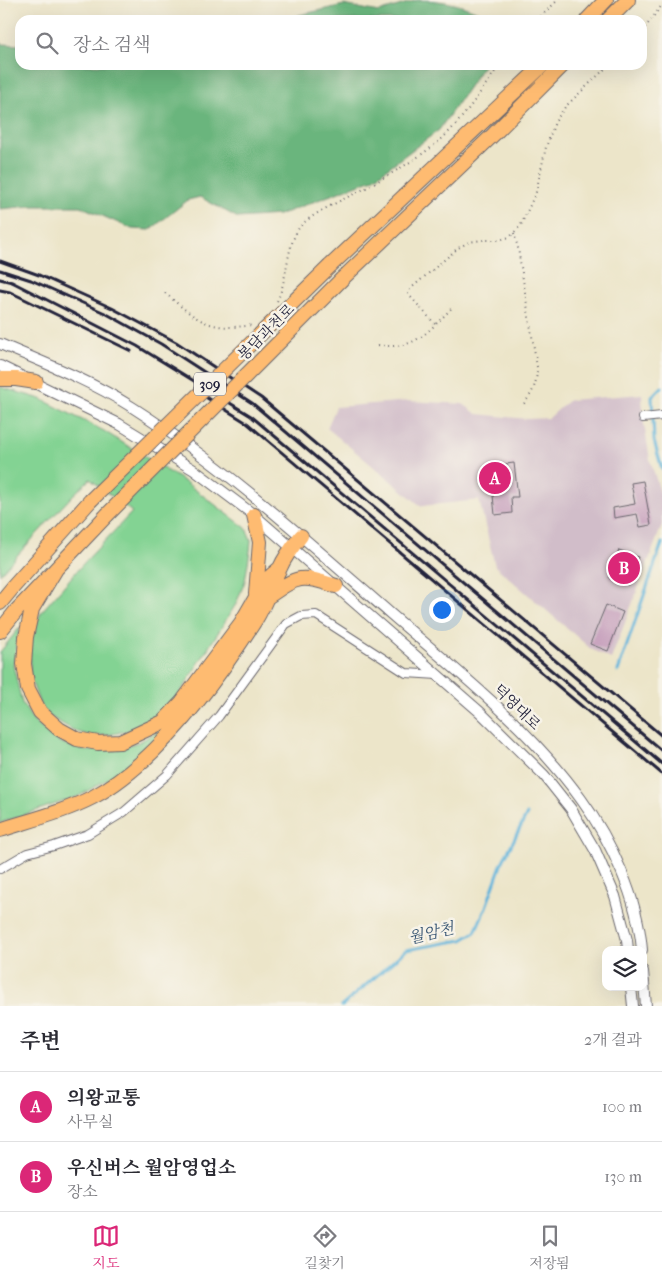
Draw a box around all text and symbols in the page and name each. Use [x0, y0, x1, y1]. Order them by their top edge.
search box [15, 15, 647, 70]
icon: search [33, 29, 61, 57]
text: 장소 검색 [73, 34, 151, 56]
street label: 봉담과천로 [234, 300, 298, 364]
road number: 309 [194, 372, 226, 396]
pin: A [479, 459, 511, 497]
pin: B [608, 549, 640, 587]
your location [429, 597, 455, 623]
street label: 덕영대로 [490, 680, 544, 734]
water label: 월암천 [406, 918, 457, 947]
map controls [602, 946, 647, 991]
button: layers [602, 946, 647, 991]
text: 주변 [20, 1029, 61, 1053]
text: 2개 결과 [584, 1030, 642, 1049]
text: 의왕교통 [67, 1087, 140, 1109]
text: A [31, 1097, 41, 1116]
text: 100 m [602, 1097, 642, 1116]
text: 사무실 [67, 1112, 113, 1131]
text: 우신버스 월암영업소 [67, 1157, 236, 1179]
text: B [31, 1167, 41, 1186]
text: 130 m [604, 1167, 642, 1186]
text: 장소 [67, 1182, 98, 1201]
tab: 지도 [92, 1222, 120, 1272]
tab: 길찾기 [304, 1222, 345, 1272]
tab: 저장됨 [529, 1222, 570, 1272]

